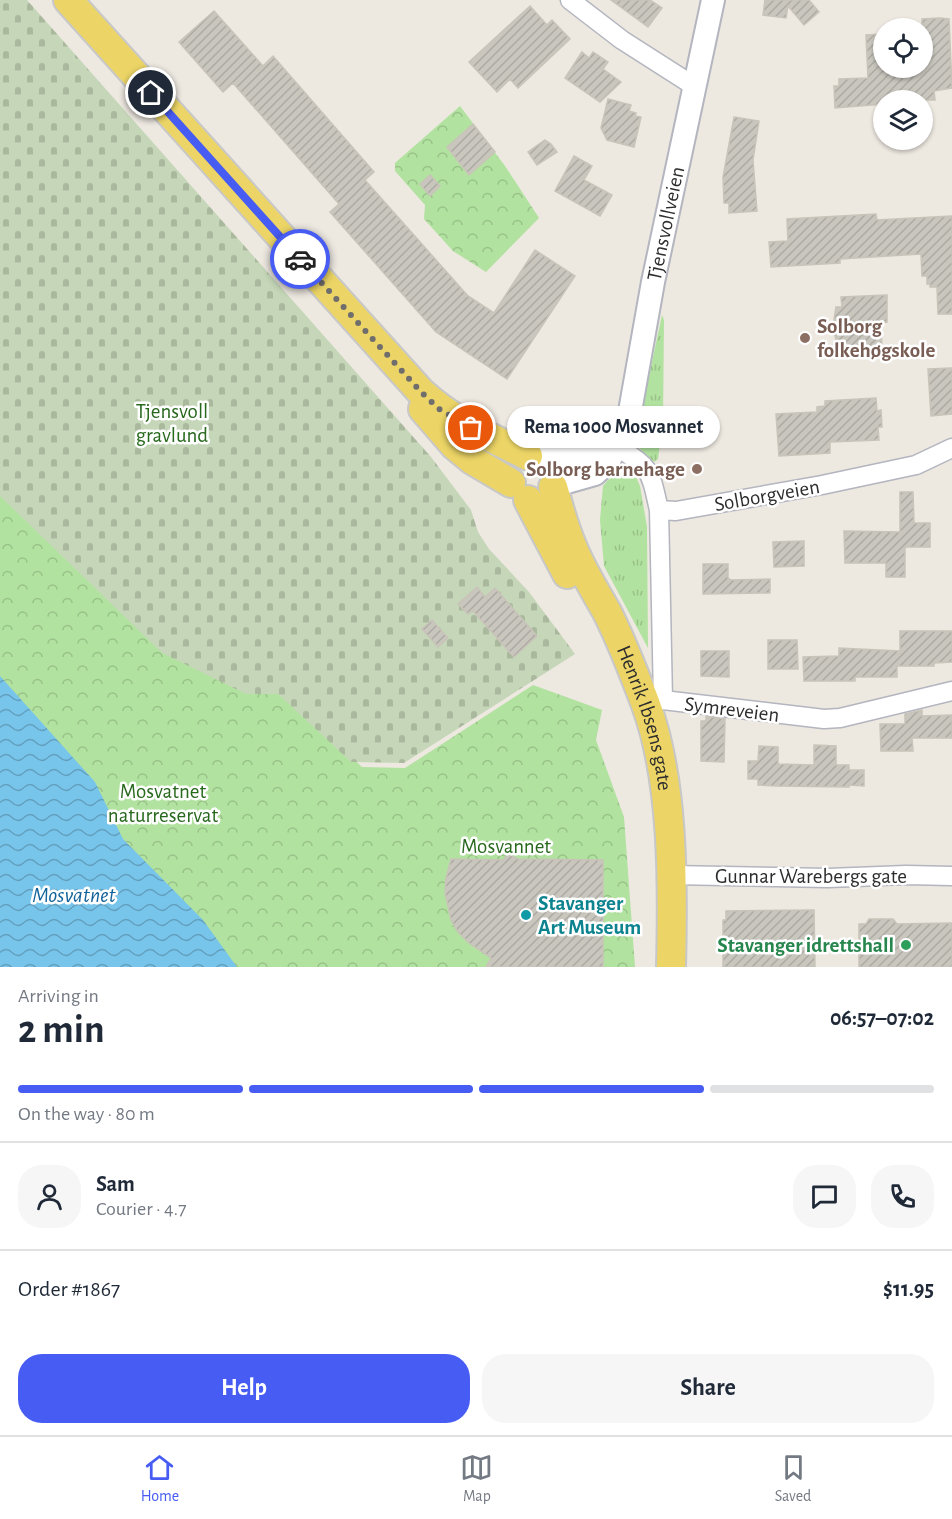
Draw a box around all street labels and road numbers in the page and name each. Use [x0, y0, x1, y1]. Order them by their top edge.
street label: Tjensvollveien [644, 164, 688, 283]
street label: Solborgveien [713, 476, 821, 515]
street label: Henrik Ibsens gate [613, 642, 676, 792]
street label: Symreveien [683, 693, 781, 726]
street label: Gunnar Warebergs gate [715, 866, 907, 887]

